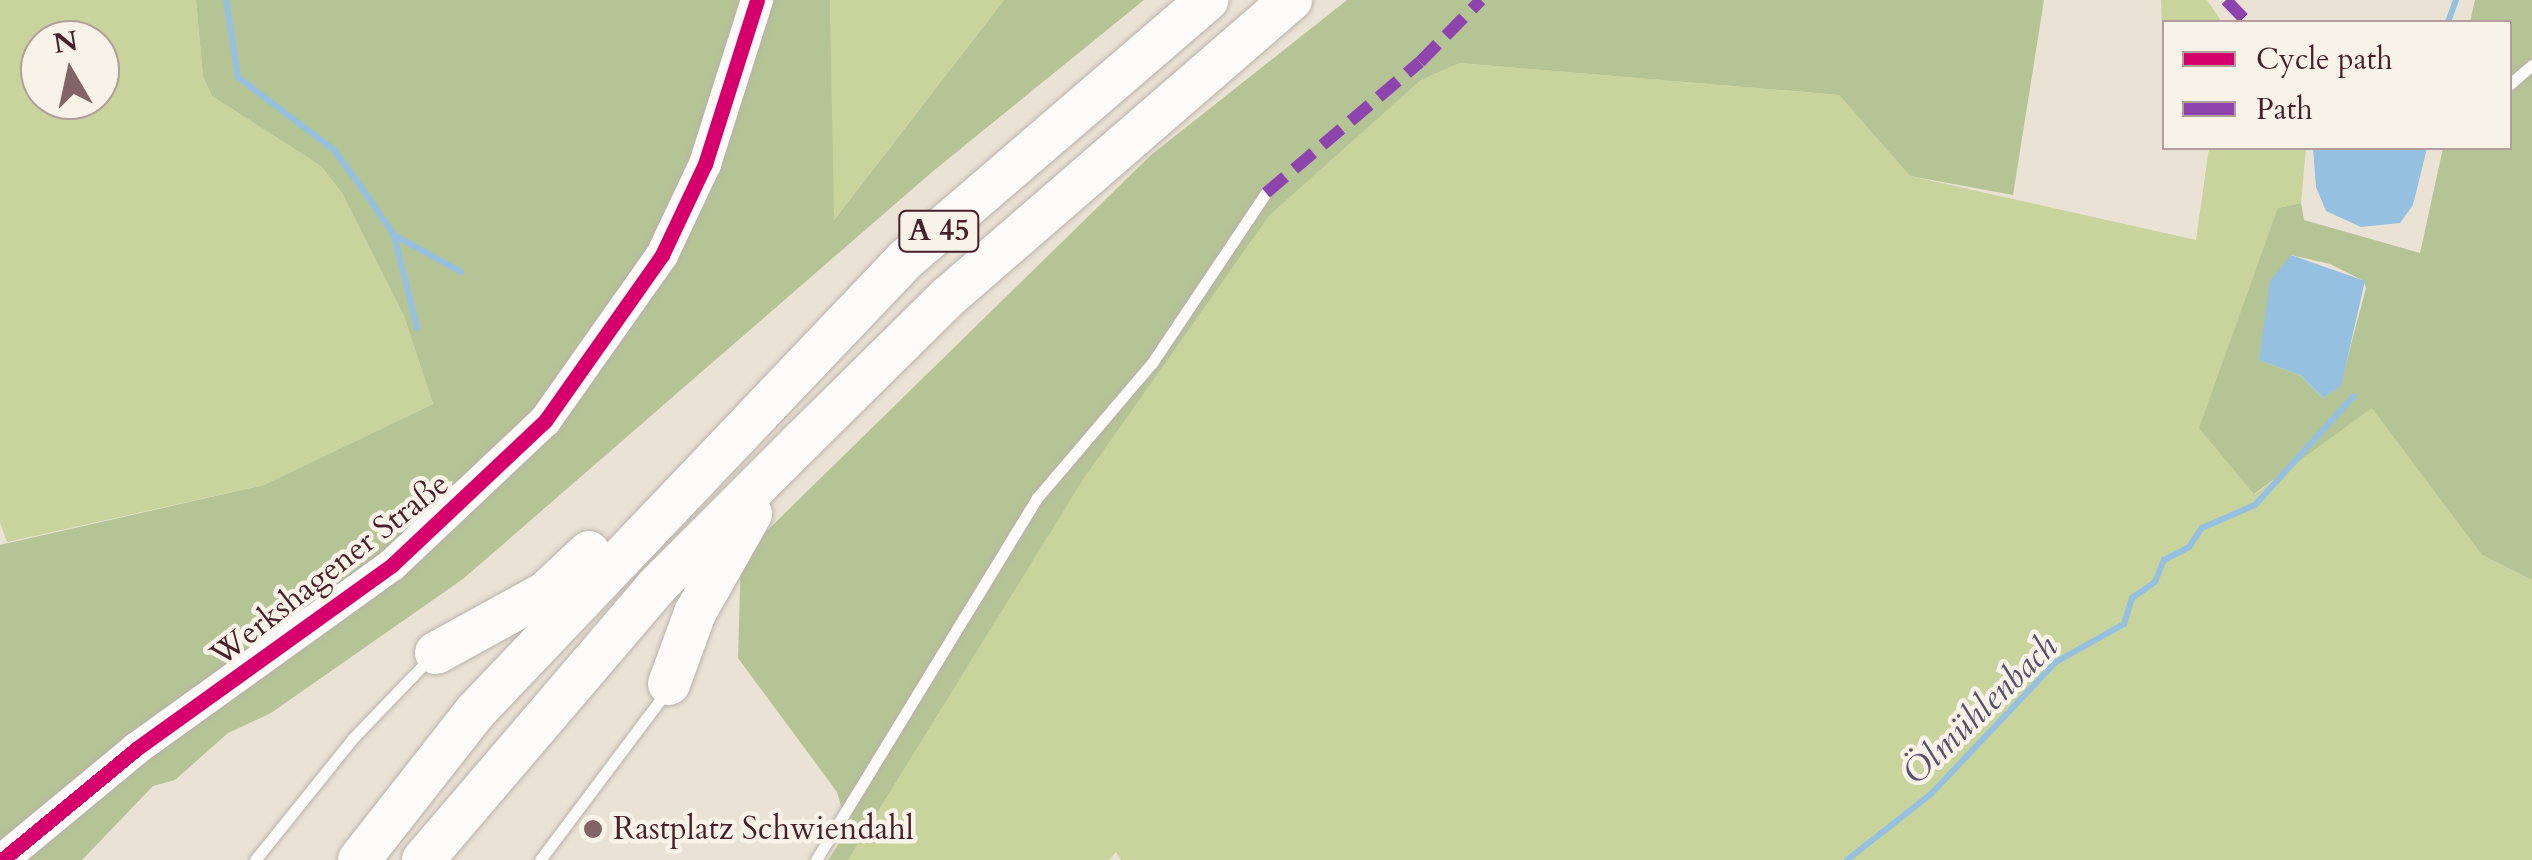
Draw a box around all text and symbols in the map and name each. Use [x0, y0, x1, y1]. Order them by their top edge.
north arrow [20, 20, 120, 120]
legend [2162, 20, 2512, 150]
text: N [51, 22, 81, 63]
text: Cycle path [2256, 39, 2393, 80]
text: Path [2256, 89, 2313, 130]
road number: A 45 [896, 206, 982, 256]
street label: Werkshagener Straße [203, 465, 457, 675]
water label: Ölmühlenbach [1894, 626, 2066, 794]
place label: Rastplatz Schwiendahl [613, 810, 914, 848]
marker: Rastplatz Schwiendahl [582, 818, 604, 840]

